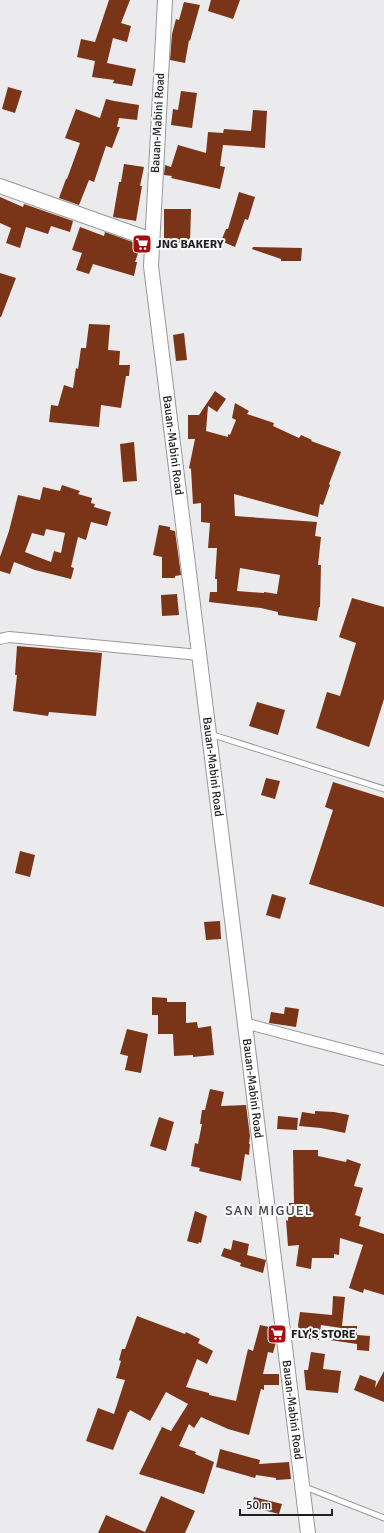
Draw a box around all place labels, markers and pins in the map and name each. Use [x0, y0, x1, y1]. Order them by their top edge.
supermarket icon: JNG BAKERY [131, 233, 153, 255]
place label: JNG BAKERY [156, 237, 224, 252]
supermarket icon: FLY'S STORE [266, 1323, 288, 1345]
place label: FLY'S STORE [291, 1327, 356, 1342]

